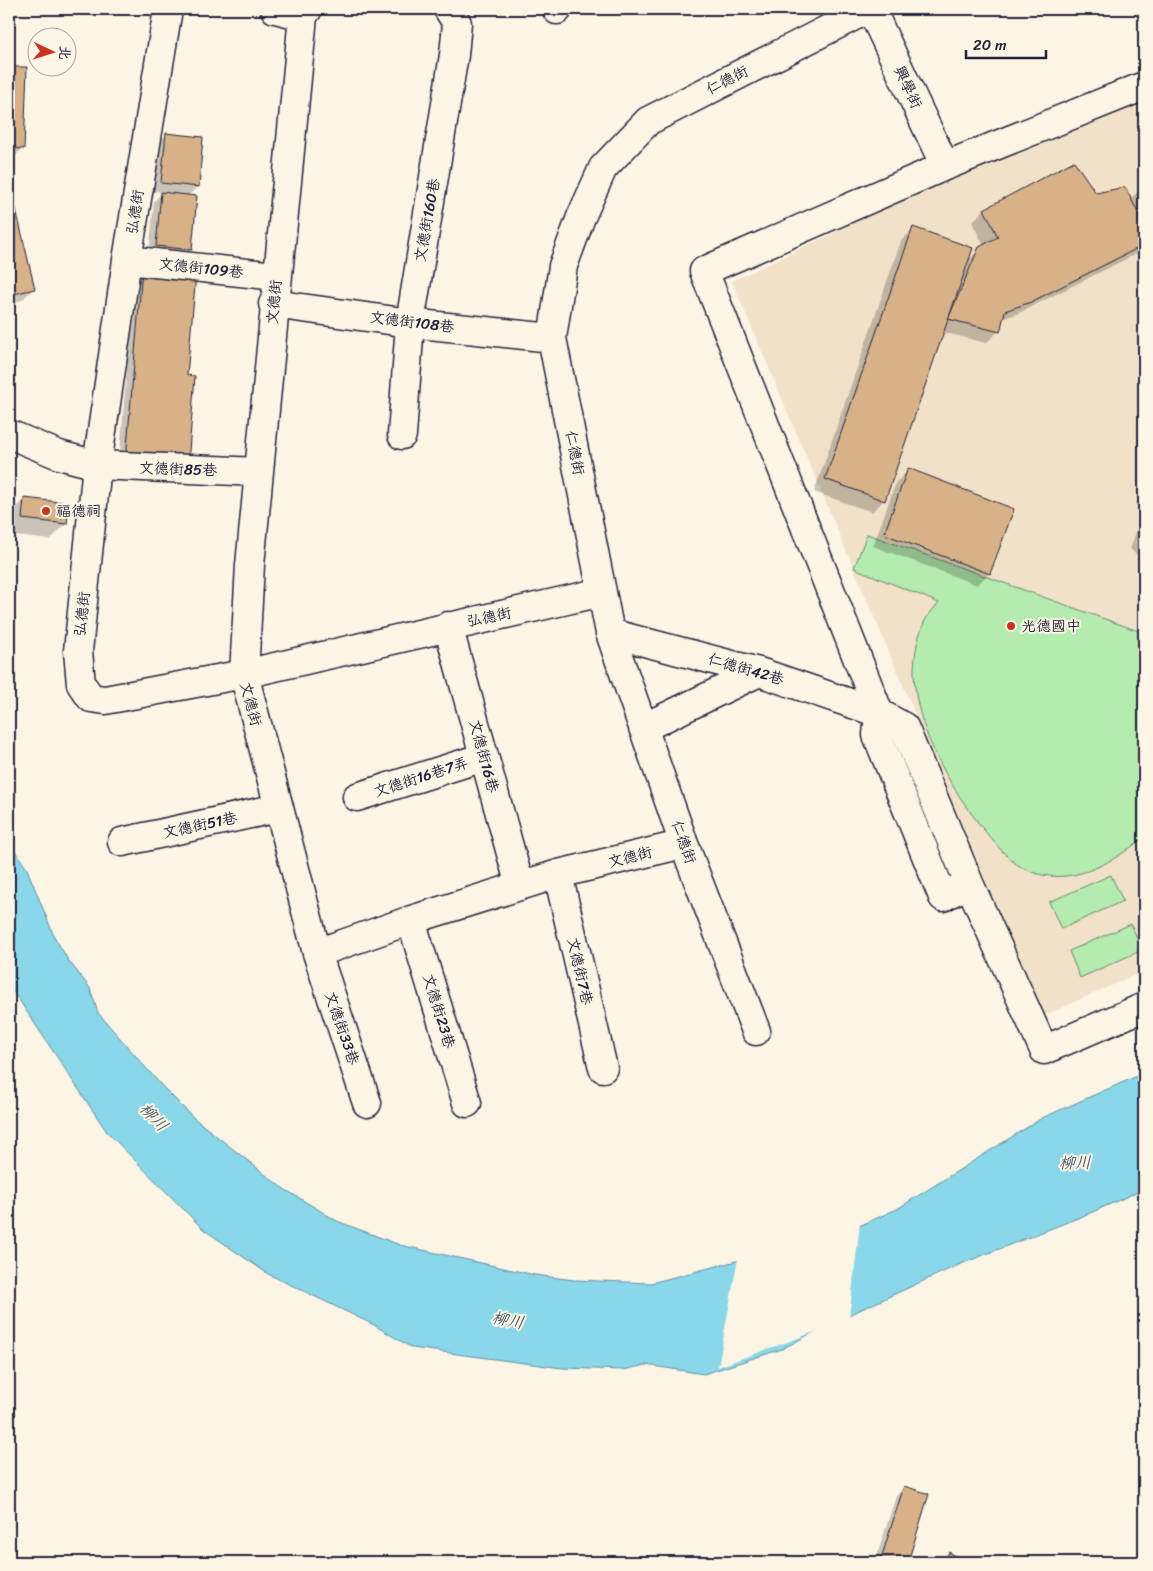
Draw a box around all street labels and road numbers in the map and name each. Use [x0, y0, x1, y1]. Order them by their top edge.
street label: 仁德街 [701, 58, 753, 102]
street label: 興學街 [887, 61, 929, 113]
street label: 文德街160巷 [407, 176, 447, 264]
street label: 弘德街 [119, 188, 151, 236]
street label: 文德街109巷 [157, 251, 245, 285]
street label: 文德街 [259, 278, 289, 326]
street label: 文德街108巷 [368, 304, 456, 340]
street label: 仁德街 [558, 428, 592, 478]
street label: 文德街85巷 [138, 455, 218, 483]
street label: 弘德街 [67, 590, 97, 638]
street label: 弘德街 [464, 600, 514, 634]
street label: 仁德街42巷 [705, 646, 787, 692]
street label: 文德街 [233, 679, 269, 729]
street label: 文德街16巷 [462, 716, 506, 796]
street label: 文德街16巷7弄 [370, 749, 472, 805]
street label: 文德街51巷 [160, 804, 240, 846]
street label: 仁德街 [664, 816, 704, 868]
street label: 文德街 [605, 839, 655, 875]
street label: 文德街7巷 [560, 935, 600, 1007]
street label: 文德街23巷 [415, 970, 463, 1052]
street label: 文德街33巷 [317, 988, 367, 1068]

